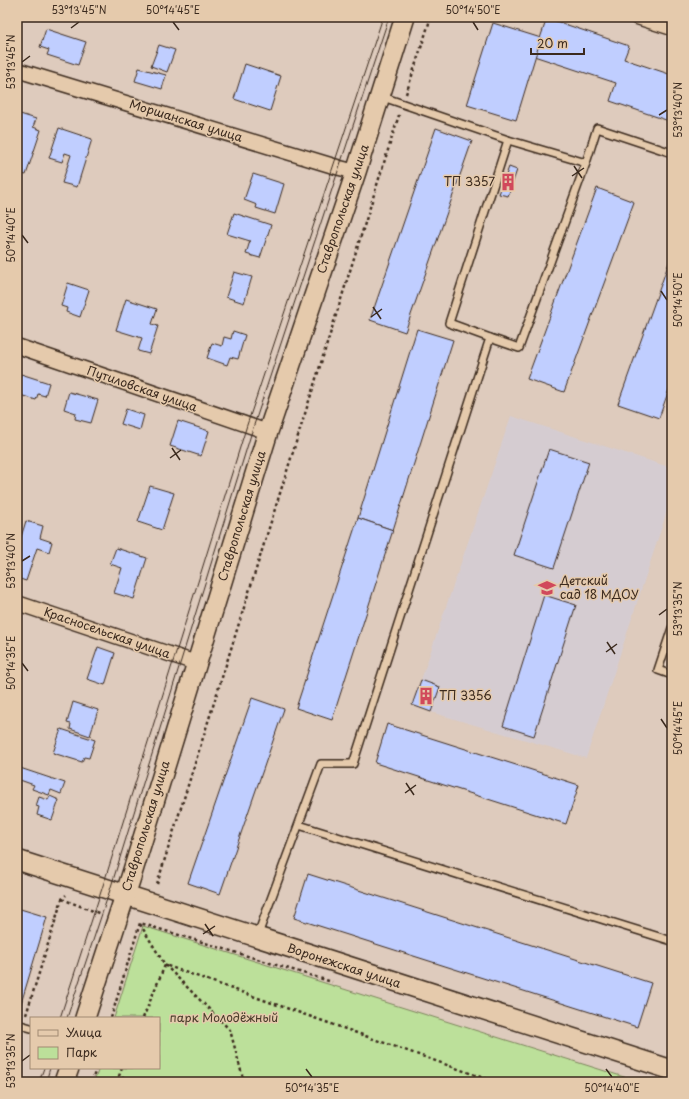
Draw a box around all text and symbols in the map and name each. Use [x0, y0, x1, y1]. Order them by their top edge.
text: 53°13'45"N [52, 2, 107, 17]
text: 50°14'45"E [146, 2, 200, 17]
text: 50°14'50"E [445, 2, 501, 17]
scale bar [531, 30, 584, 56]
text: 53°13'45"N [3, 34, 18, 89]
text: 20 m [537, 34, 568, 52]
text: 53°13'40"N [670, 82, 685, 138]
street label: Моршанская улица [127, 94, 246, 146]
street label: Ставропольская улица [311, 141, 373, 276]
place label: ТП 3357 [444, 172, 495, 190]
building icon: ТП 3357 [498, 172, 518, 192]
text: 50°14'40"E [3, 207, 18, 263]
text: 50°14'50"E [670, 272, 685, 328]
street label: Путиловская улица [85, 361, 200, 416]
street label: Ставропольская улица [213, 448, 270, 583]
text: 53°13'40"N [3, 533, 18, 589]
place label: Детский сад 18 МДОУ [559, 571, 639, 603]
school or university icon: Детский сад 18 МДОУ [537, 578, 557, 598]
text: 53°13'35"N [670, 581, 685, 637]
street label: Красносельская улица [42, 602, 173, 662]
text: 50°14'35"E [3, 636, 18, 690]
building icon: ТП 3356 [416, 686, 436, 706]
place label: ТП 3356 [439, 686, 492, 704]
text: 50°14'45"E [670, 701, 685, 755]
street label: Ставропольская улица [117, 758, 174, 893]
street label: Воронежская улица [285, 938, 404, 992]
park label: парк Молодёжный [170, 1008, 278, 1026]
legend [30, 1017, 160, 1069]
text: Улица [66, 1023, 102, 1041]
text: 53°13'35"N [3, 1033, 18, 1089]
text: Парк [66, 1043, 98, 1061]
text: 50°14'35"E [285, 1080, 339, 1095]
text: 50°14'40"E [584, 1080, 640, 1095]

